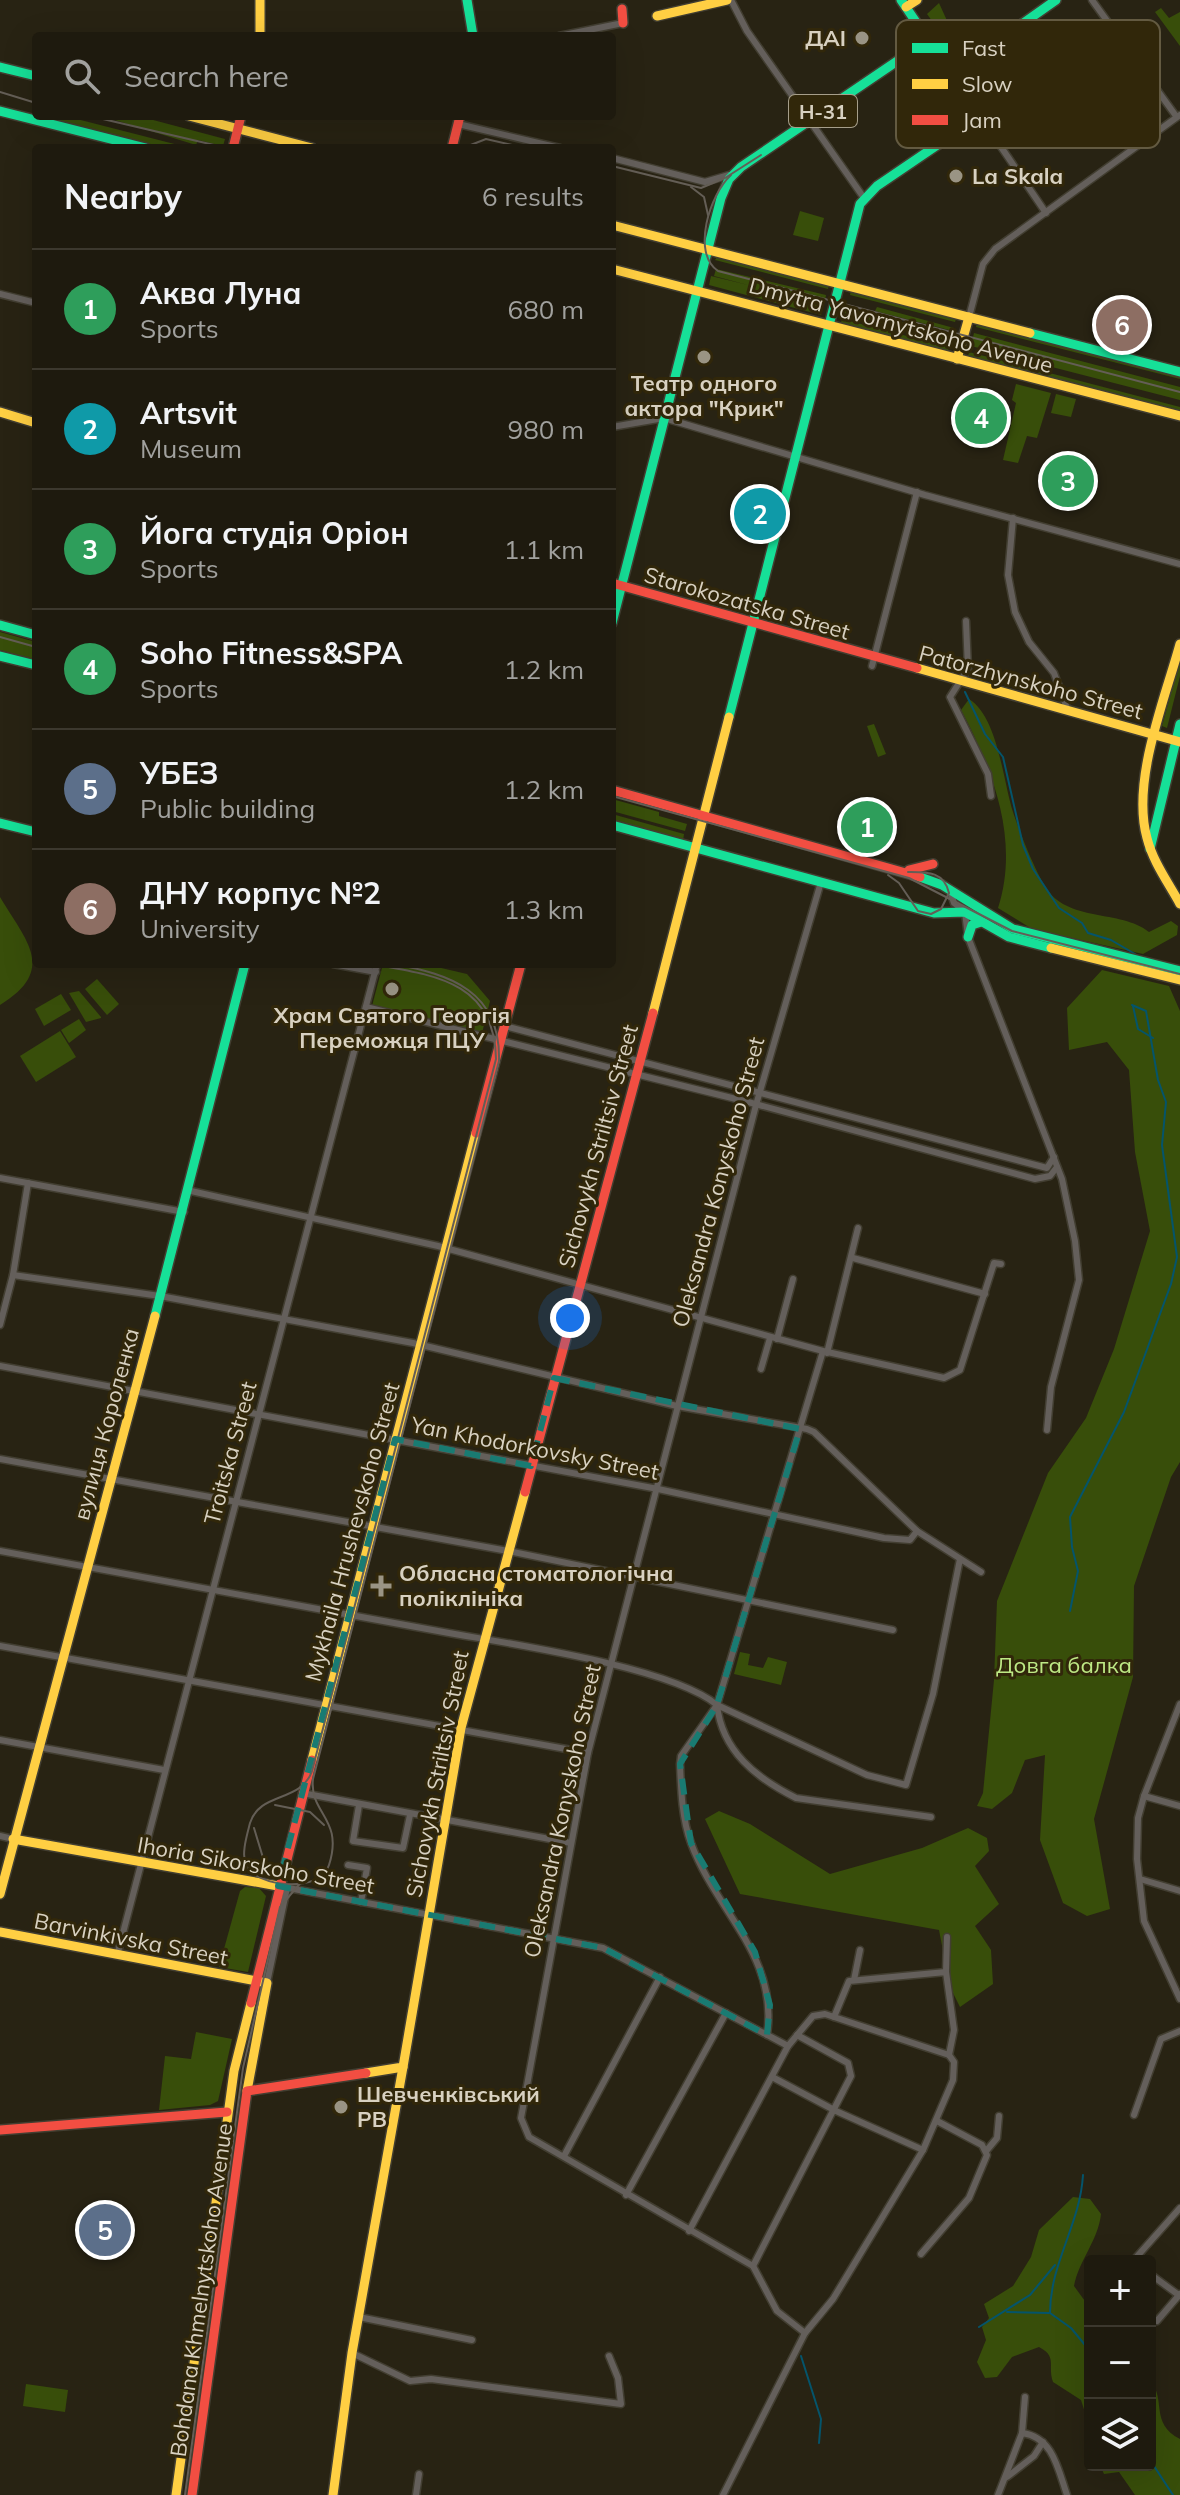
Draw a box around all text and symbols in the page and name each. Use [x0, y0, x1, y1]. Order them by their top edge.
legend [896, 20, 1160, 148]
place label: ДАІ [805, 24, 846, 52]
marker: ДАІ [853, 29, 871, 47]
search box [32, 32, 616, 120]
text: Fast [962, 34, 1006, 62]
icon: search [60, 54, 104, 98]
text: Search here [124, 57, 289, 95]
text: Slow [962, 70, 1012, 98]
road number: Н-31 [789, 95, 857, 127]
text: Jam [962, 106, 1002, 134]
place label: La Skala [972, 162, 1063, 190]
marker: La Skala [947, 167, 965, 185]
text: Nearby [64, 175, 182, 218]
text: 6 results [482, 180, 584, 213]
street label: Dmytra Yavornytskoho Avenue [746, 271, 1056, 379]
text: Аква Луна [140, 274, 302, 312]
text: 1 [82, 293, 98, 326]
text: 680 m [508, 293, 584, 326]
pin: 6 [1096, 295, 1148, 355]
text: Sports [140, 312, 219, 345]
marker: Театр одного актора "Крик" [695, 348, 713, 366]
place label: Театр одного актора "Крик" [624, 369, 784, 422]
pin: 4 [955, 388, 1007, 448]
text: Artsvit [140, 394, 237, 432]
text: 2 [82, 413, 98, 446]
text: 980 m [508, 413, 584, 446]
text: Museum [140, 432, 242, 465]
pin: 3 [1042, 451, 1094, 511]
pin: 2 [734, 484, 786, 544]
text: Йога студія Оріон [140, 514, 409, 552]
text: 3 [82, 533, 98, 566]
text: 1.1 km [504, 533, 584, 566]
text: Sports [140, 552, 219, 585]
street label: Starokozatska Street [641, 560, 853, 646]
text: Soho Fitness&SPA [140, 634, 402, 672]
street label: Patorzhynskoho Street [916, 639, 1146, 725]
text: 4 [82, 653, 98, 686]
text: 1.2 km [504, 653, 584, 686]
text: Sports [140, 672, 219, 705]
text: УБЕЗ [140, 754, 218, 792]
text: 5 [82, 773, 98, 806]
text: 1.2 km [504, 773, 584, 806]
text: Public building [140, 792, 315, 825]
pin: 1 [841, 797, 893, 857]
text: ДНУ корпус №2 [140, 874, 381, 912]
text: 6 [82, 893, 98, 926]
text: 1.3 km [504, 893, 584, 926]
text: University [140, 912, 260, 945]
marker: Храм Святого Георгія Переможця ПЦУ [383, 980, 401, 998]
place label: Храм Святого Георгія Переможця ПЦУ [273, 1001, 510, 1054]
street label: Sichovykh Striltsiv Street [552, 1021, 644, 1271]
street label: Oleksandra Konyskoho Street [666, 1033, 770, 1330]
your location [550, 1298, 590, 1338]
street label: вулиця Короленка [67, 1325, 145, 1523]
street label: Troitska Street [197, 1378, 263, 1528]
street label: Mykhaila Hrushevskoho Street [299, 1379, 406, 1685]
street label: Yan Khodorkovsky Street [408, 1410, 662, 1486]
place label: Обласна стоматологічна поліклініка [399, 1559, 673, 1612]
marker: Обласна стоматологічна поліклініка [370, 1575, 392, 1597]
street label: Sichovykh Striltsiv Street [399, 1648, 475, 1900]
park label: Довга балка [996, 1651, 1132, 1679]
street label: Oleksandra Konyskoho Street [517, 1661, 607, 1960]
street label: Ihoria Sikorskoho Street [135, 1830, 377, 1900]
street label: Barvinkivska Street [32, 1907, 230, 1972]
place label: Шевченківський РВ [357, 2080, 540, 2133]
marker: Шевченківський РВ [332, 2098, 350, 2116]
street label: Bohdana Khmelnytskoho Avenue [164, 2121, 238, 2459]
pin: 5 [79, 2200, 131, 2260]
map controls [1084, 2255, 1156, 2471]
button: + [1084, 2255, 1156, 2327]
button: − [1084, 2327, 1156, 2399]
button: layers [1084, 2399, 1156, 2471]

